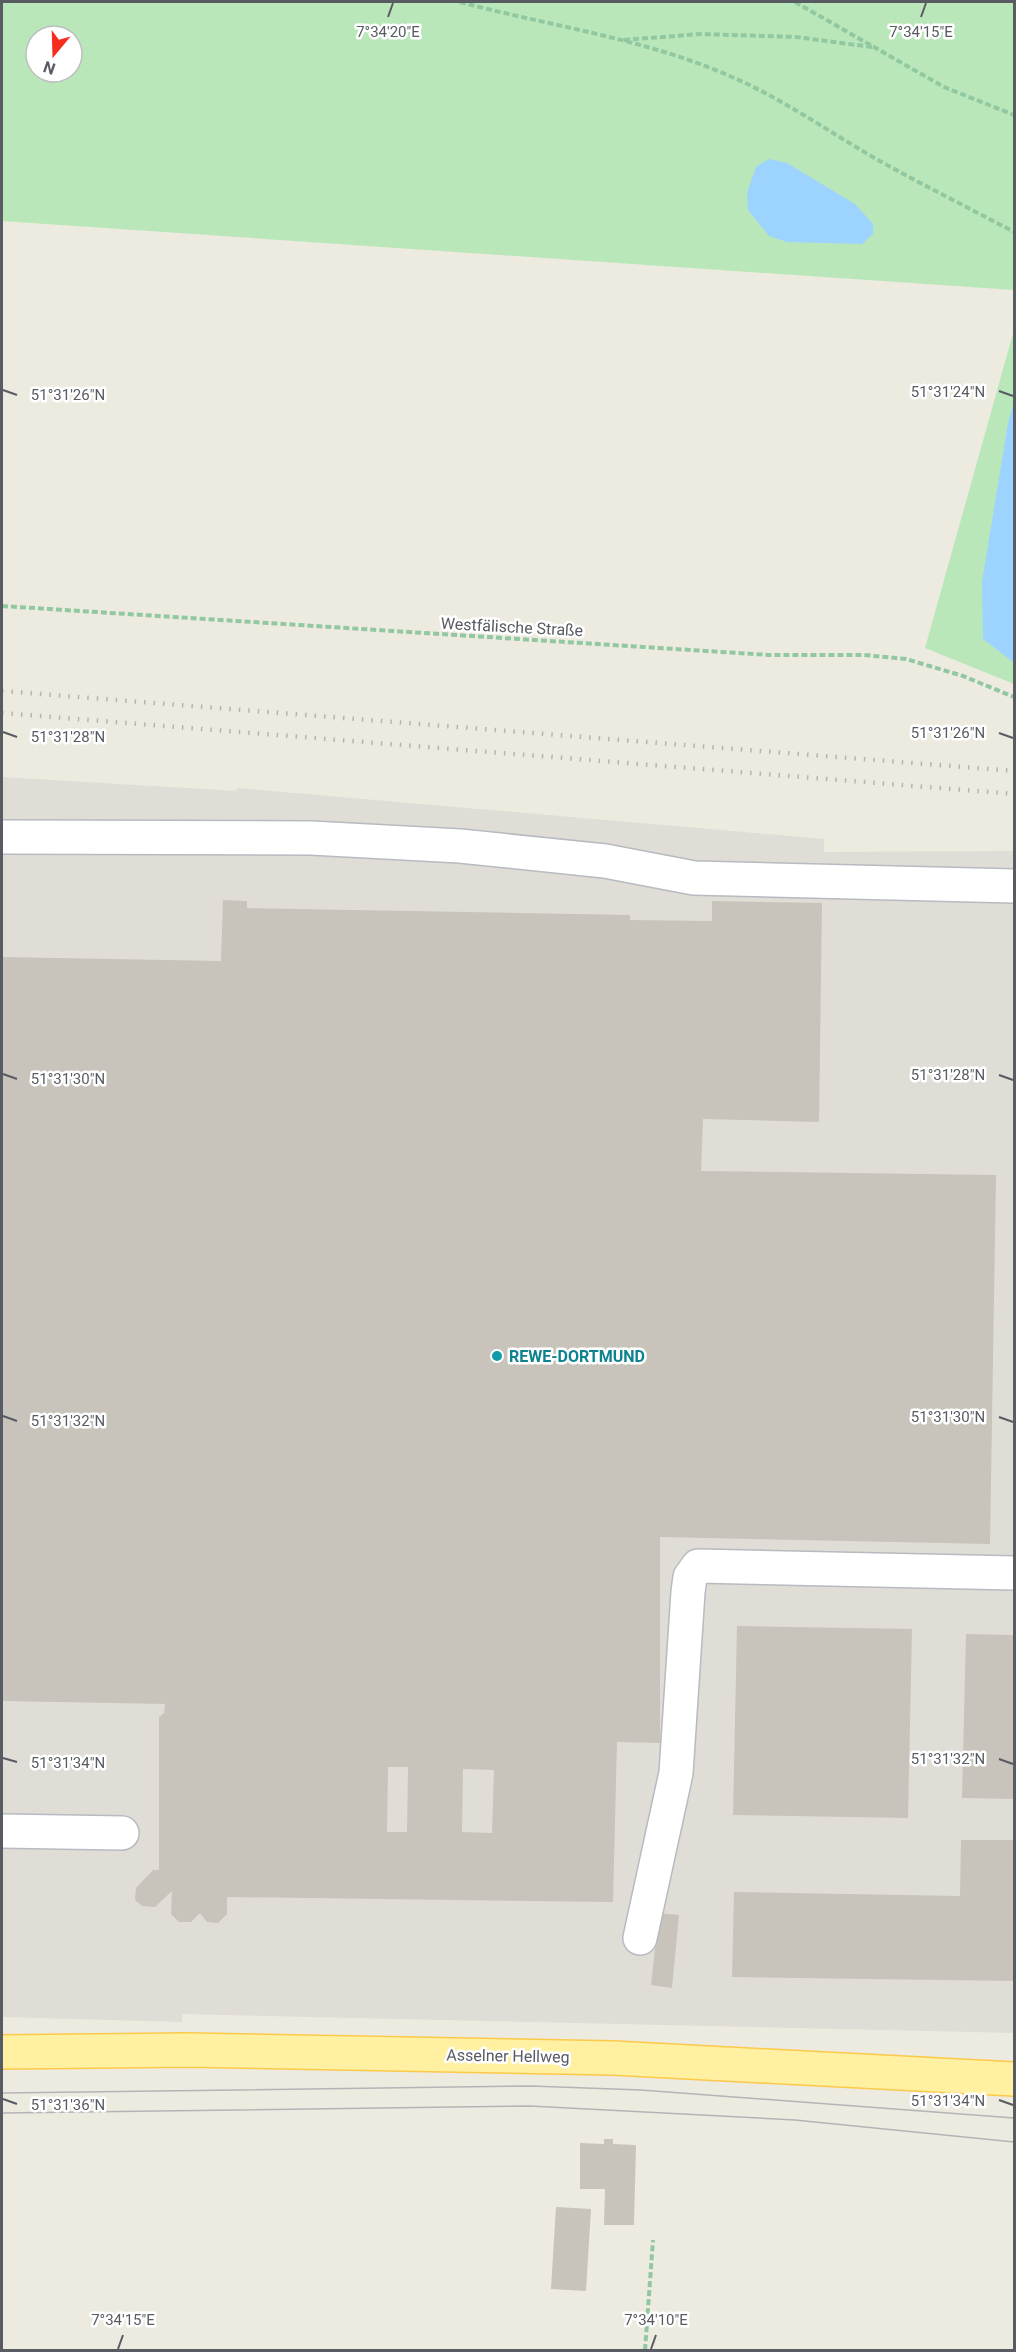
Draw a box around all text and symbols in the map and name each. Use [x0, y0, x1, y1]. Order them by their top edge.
text: 7°34'20"E [356, 23, 420, 41]
text: 7°34'15"E [889, 23, 953, 41]
north arrow [24, 24, 84, 84]
text: N [41, 57, 58, 79]
text: 51°31'24"N [911, 383, 985, 401]
text: 51°31'26"N [31, 386, 105, 404]
street label: Westfälische Straße [440, 614, 584, 640]
text: 51°31'26"N [911, 724, 985, 742]
text: 51°31'28"N [31, 728, 105, 746]
text: 51°31'28"N [911, 1066, 985, 1084]
text: 51°31'30"N [31, 1070, 105, 1088]
place label: REWE-DORTMUND [509, 1347, 645, 1366]
marker: REWE-DORTMUND [490, 1349, 504, 1363]
text: 51°31'30"N [911, 1408, 985, 1426]
text: 51°31'32"N [31, 1412, 105, 1430]
text: 51°31'32"N [911, 1750, 985, 1768]
text: 51°31'34"N [31, 1754, 105, 1772]
street label: Asselner Hellweg [446, 2045, 570, 2067]
text: 51°31'34"N [911, 2092, 985, 2110]
text: 51°31'36"N [31, 2096, 105, 2114]
text: 7°34'15"E [91, 2311, 155, 2329]
text: 7°34'10"E [624, 2311, 688, 2329]

